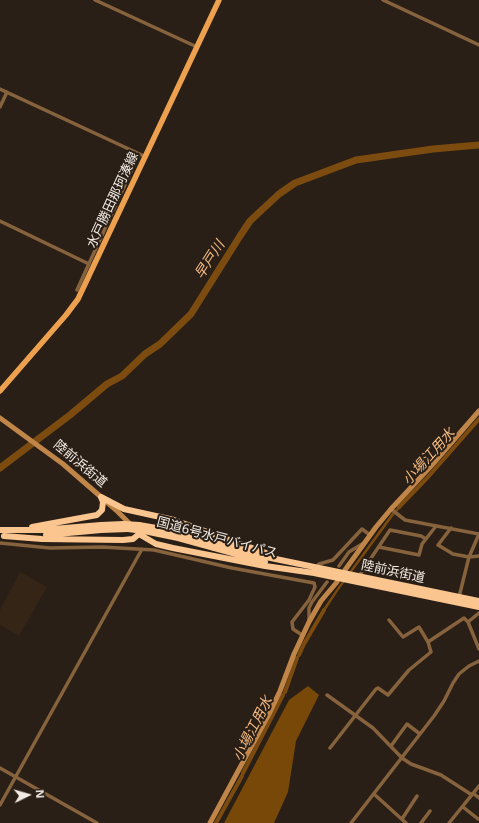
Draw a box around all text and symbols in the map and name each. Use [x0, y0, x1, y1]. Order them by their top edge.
street label: 水戸勝田那珂湊線 [84, 150, 142, 250]
water label: 早戸川 [192, 238, 228, 282]
water label: 小場江用水 [399, 425, 459, 489]
street label: 陸前浜街道 [50, 437, 110, 491]
street label: 国道6号水戸バイパス [155, 514, 279, 562]
street label: 陸前浜街道 [360, 558, 426, 586]
water label: 小場江用水 [230, 694, 276, 764]
north arrow [8, 775, 48, 815]
text: N [33, 789, 48, 799]

